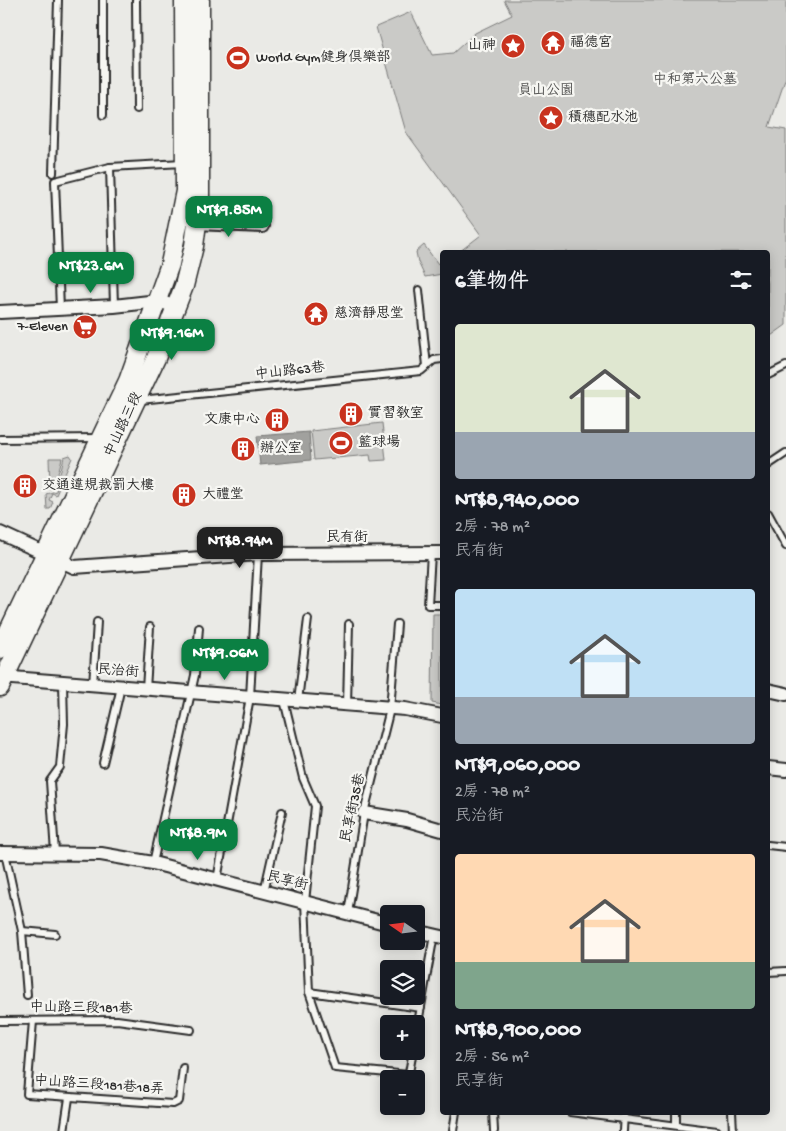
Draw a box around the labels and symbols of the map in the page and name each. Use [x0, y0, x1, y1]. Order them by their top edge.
temple icon: 福德宮 [540, 30, 566, 56]
place icon: 山神 [500, 33, 526, 59]
place label: 福德宮 [570, 34, 612, 52]
place label: 山神 [468, 38, 496, 55]
sports icon: World Gym健身俱樂部 [225, 45, 251, 71]
place label: World Gym健身俱樂部 [256, 49, 390, 67]
park label: 中和第六公墓 [653, 72, 737, 89]
park label: 員山公園 [518, 82, 574, 100]
place icon: 積穗配水池 [538, 105, 564, 131]
place label: 積穗配水池 [568, 110, 638, 127]
pin: NT$9.85M [177, 196, 281, 238]
pin: NT$23.6M [39, 252, 143, 294]
temple icon: 慈濟靜思堂 [303, 301, 329, 327]
place label: 慈濟靜思堂 [334, 305, 404, 323]
supermarket icon: 7-Eleven [72, 314, 98, 340]
pin: NT$9.16M [120, 318, 224, 361]
place label: 7-Eleven [16, 319, 68, 336]
street label: 中山路63巷 [254, 359, 327, 384]
street label: 中山路三段 [101, 389, 146, 460]
building icon: 實習教室 [338, 401, 364, 427]
place label: 實習教室 [368, 405, 424, 423]
building icon: 文康中心 [264, 407, 290, 433]
place label: 文康中心 [204, 412, 260, 429]
sports icon: 籃球場 [328, 430, 354, 456]
place label: 籃球場 [358, 434, 400, 452]
building icon: 辦公室 [230, 436, 256, 462]
place label: 辦公室 [260, 441, 302, 458]
building icon: 交通違規裁罰大樓 [12, 473, 38, 499]
place label: 交通違規裁罰大樓 [42, 477, 154, 495]
building icon: 大禮堂 [171, 482, 197, 508]
place label: 大禮堂 [202, 487, 244, 504]
pin: NT$8.94M [188, 526, 292, 569]
street label: 民有街 [326, 529, 368, 547]
pin: NT$9.06M [173, 638, 277, 681]
street label: 民治街 [96, 661, 140, 682]
street label: 民享街35巷 [337, 771, 370, 844]
pin: NT$8.9M [152, 818, 244, 861]
street label: 民享街 [265, 868, 310, 895]
north arrow [380, 905, 425, 950]
street label: 中山路三段181巷 [29, 999, 134, 1018]
street label: 中山路三段181巷18弄 [33, 1072, 165, 1099]

